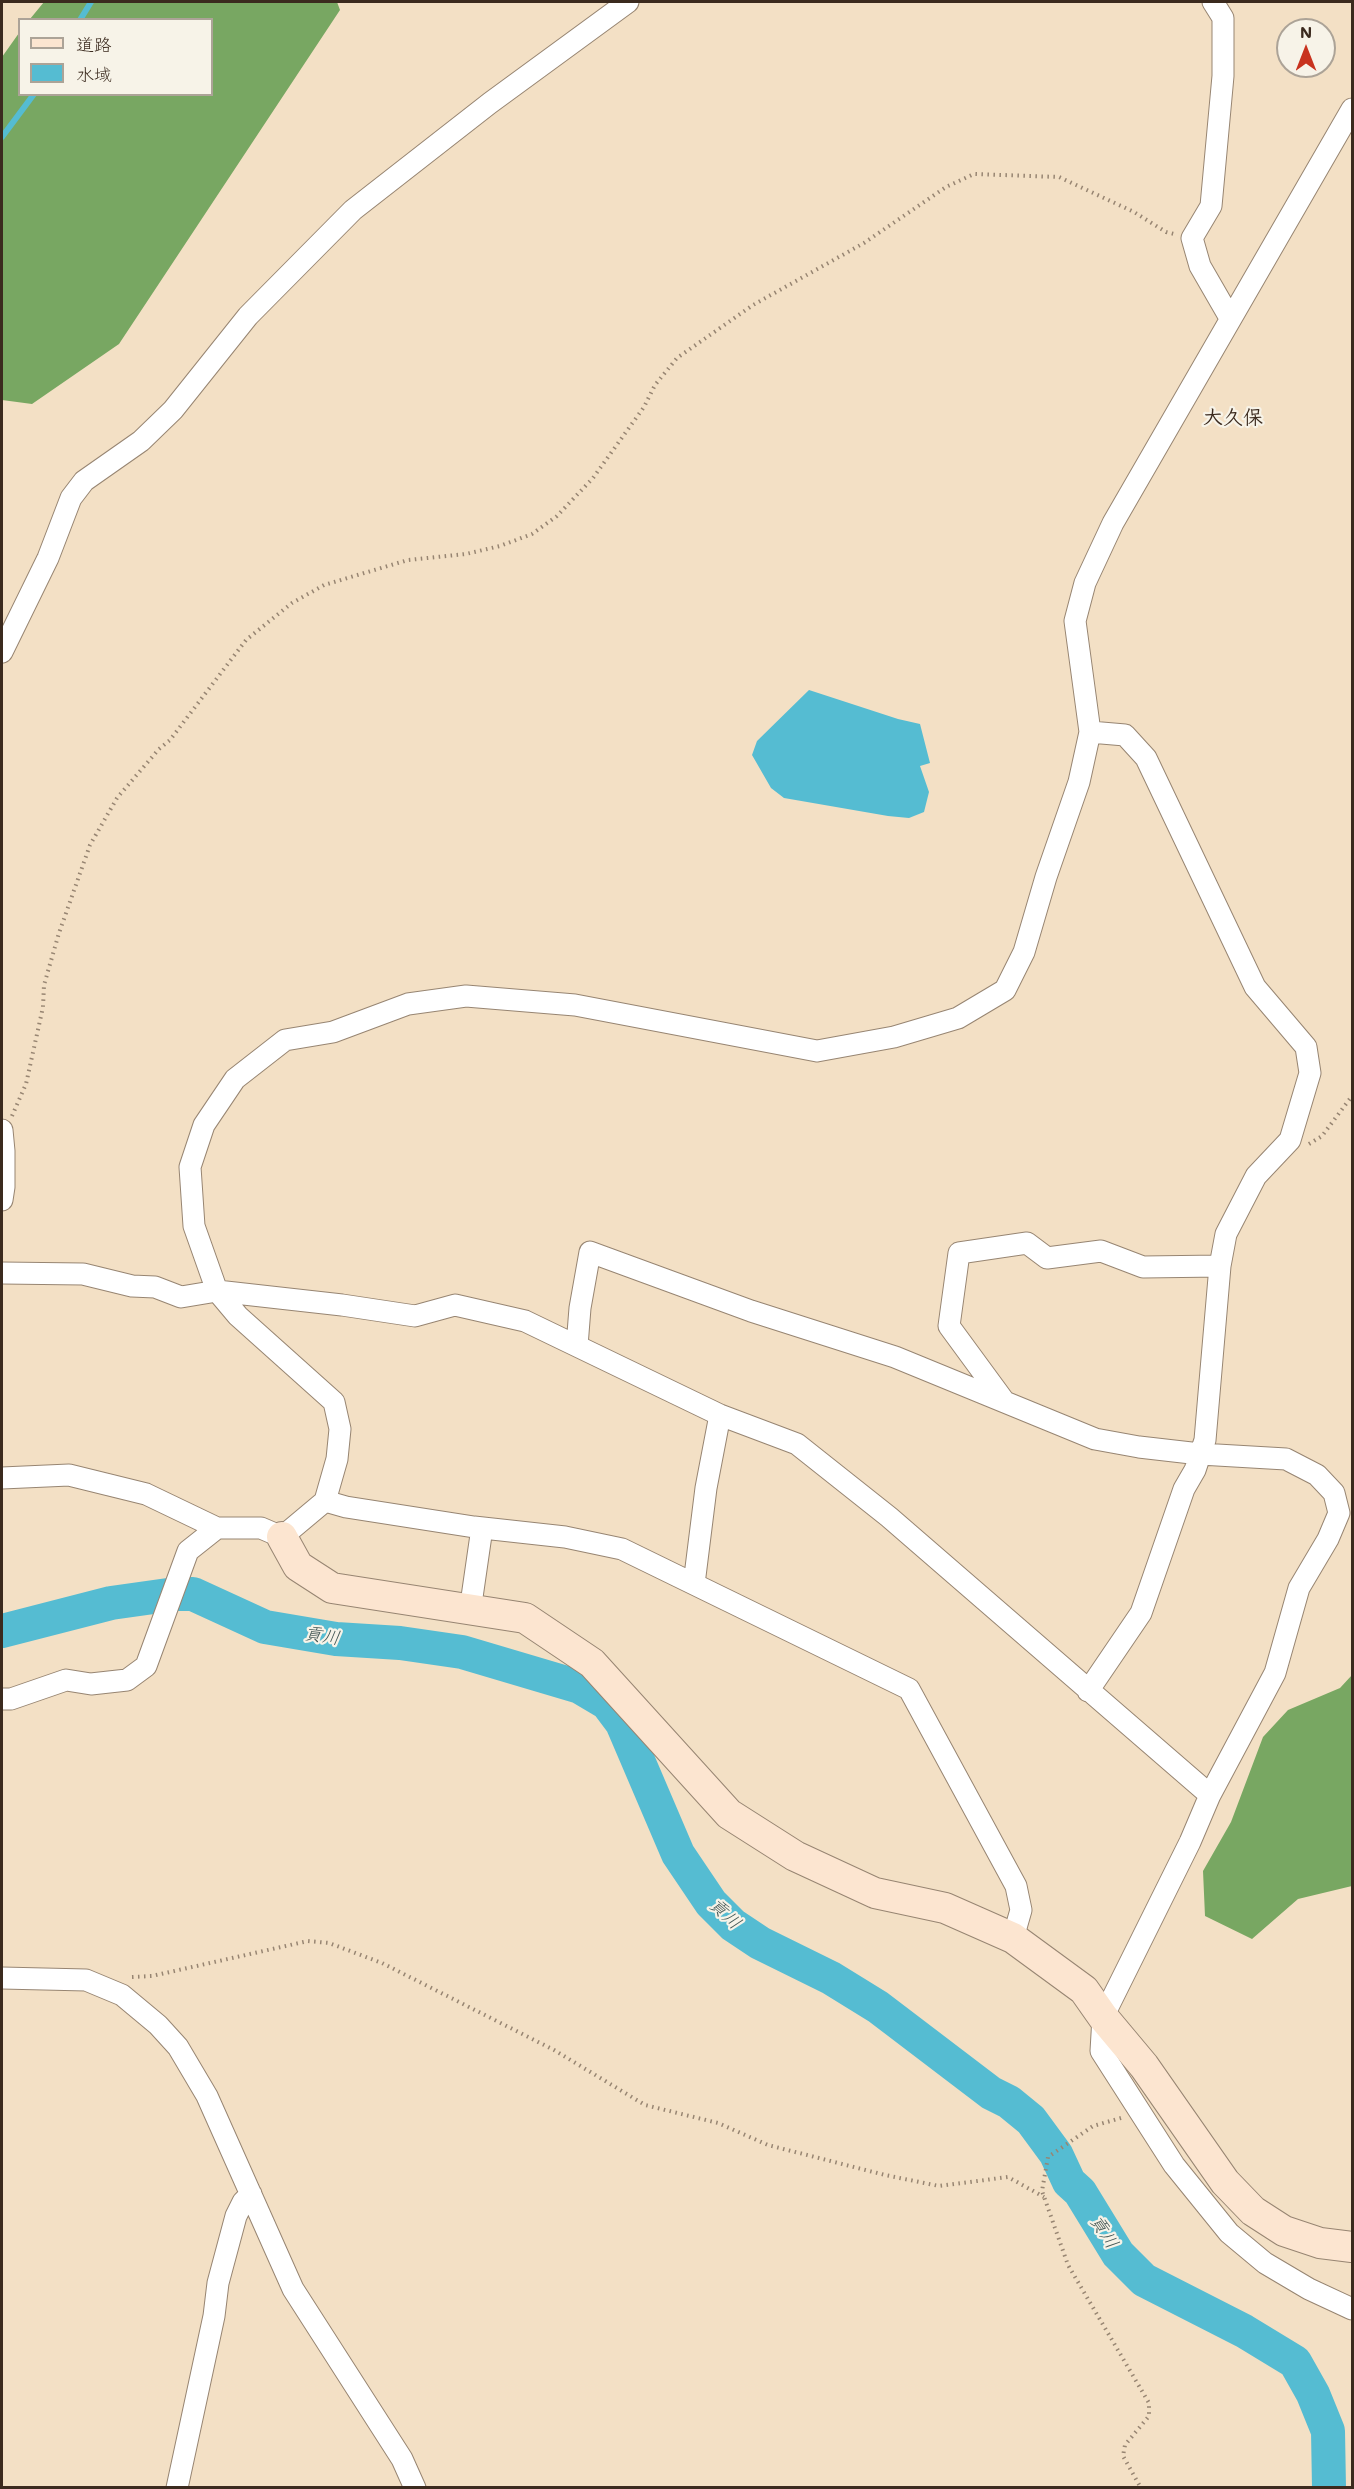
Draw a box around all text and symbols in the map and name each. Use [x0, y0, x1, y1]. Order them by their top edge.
legend [18, 18, 213, 96]
north arrow [1276, 18, 1336, 78]
text: N [1300, 21, 1312, 42]
text: 道路 [76, 32, 112, 56]
text: 水域 [76, 62, 112, 86]
district label: 大久保 [1203, 406, 1263, 430]
water label: 貢川 [303, 1623, 341, 1649]
water label: 貢川 [704, 1894, 746, 1934]
water label: 貢川 [1085, 2211, 1123, 2253]

